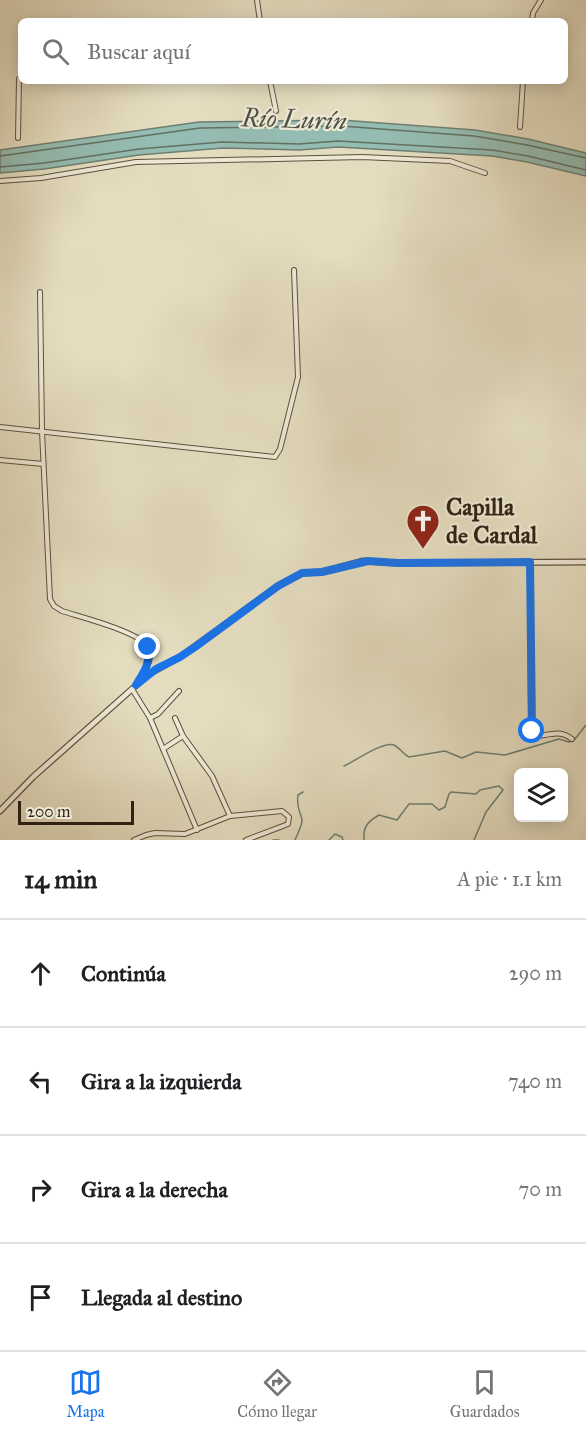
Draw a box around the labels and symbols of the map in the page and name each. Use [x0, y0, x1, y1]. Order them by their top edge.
water label: Río Lurín [240, 101, 347, 137]
place label: Capilla de Cardal [446, 492, 538, 550]
church icon: Capilla de Cardal [405, 503, 441, 550]
route end [134, 633, 160, 659]
route start [518, 717, 544, 743]
scale bar [18, 798, 134, 826]

